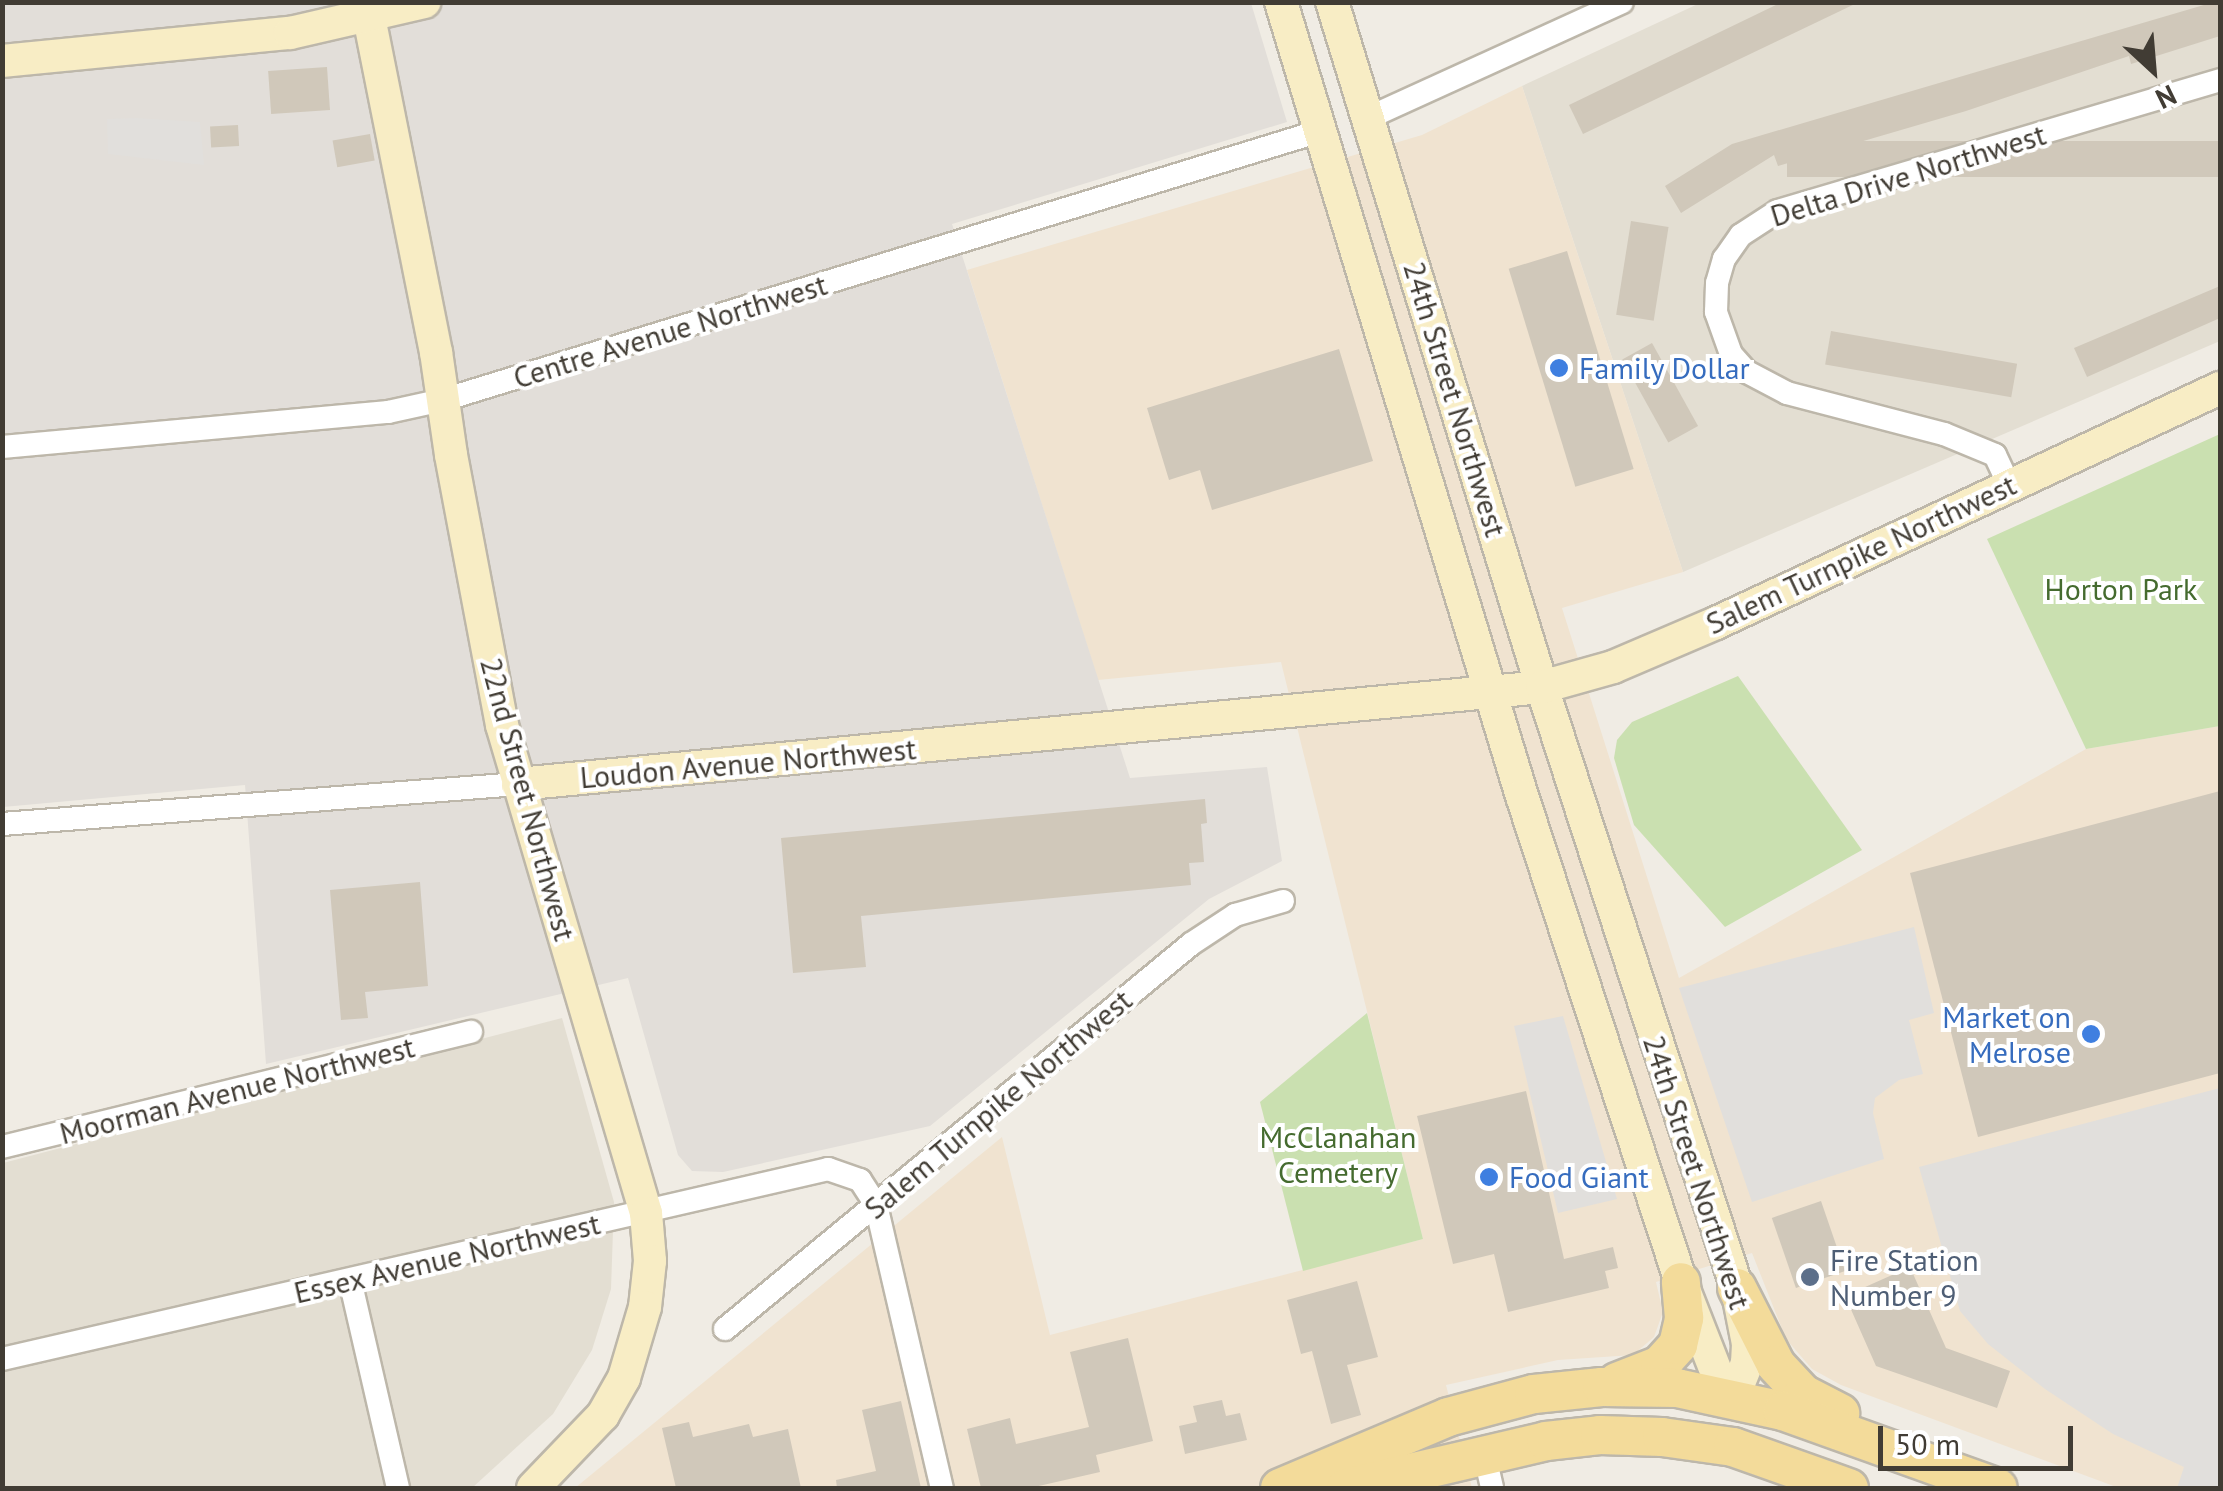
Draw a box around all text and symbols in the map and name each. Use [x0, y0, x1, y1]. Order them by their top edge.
north arrow [2103, 20, 2203, 120]
text: N [2150, 77, 2183, 118]
street label: Delta Drive Northwest [1766, 116, 2050, 234]
street label: 24th Street Northwest [1396, 257, 1514, 541]
street label: Centre Avenue Northwest [508, 266, 832, 396]
place label: Family Dollar [1579, 350, 1751, 386]
marker: Family Dollar [1548, 357, 1570, 379]
street label: Salem Turnpike Northwest [1700, 466, 2022, 642]
park label: Horton Park [2045, 571, 2197, 607]
street label: 22nd Street Northwest [473, 654, 583, 944]
street label: Loudon Avenue Northwest [578, 730, 918, 796]
street label: Salem Turnpike Northwest [857, 981, 1139, 1227]
place label: Market on Melrose [1942, 999, 2071, 1070]
marker: Market on Melrose [2080, 1023, 2102, 1045]
street label: Moorman Avenue Northwest [55, 1028, 419, 1152]
street label: 24th Street Northwest [1636, 1031, 1758, 1313]
park label: McClanahan Cemetery [1259, 1119, 1417, 1190]
place label: Food Giant [1509, 1159, 1649, 1195]
marker: Food Giant [1478, 1166, 1500, 1188]
street label: Essex Avenue Northwest [290, 1205, 604, 1311]
place label: Fire Station Number 9 [1830, 1242, 1979, 1312]
marker: Fire Station Number 9 [1799, 1266, 1821, 1288]
scale bar [1883, 1406, 2078, 1468]
text: 50 m [1895, 1424, 1960, 1463]

